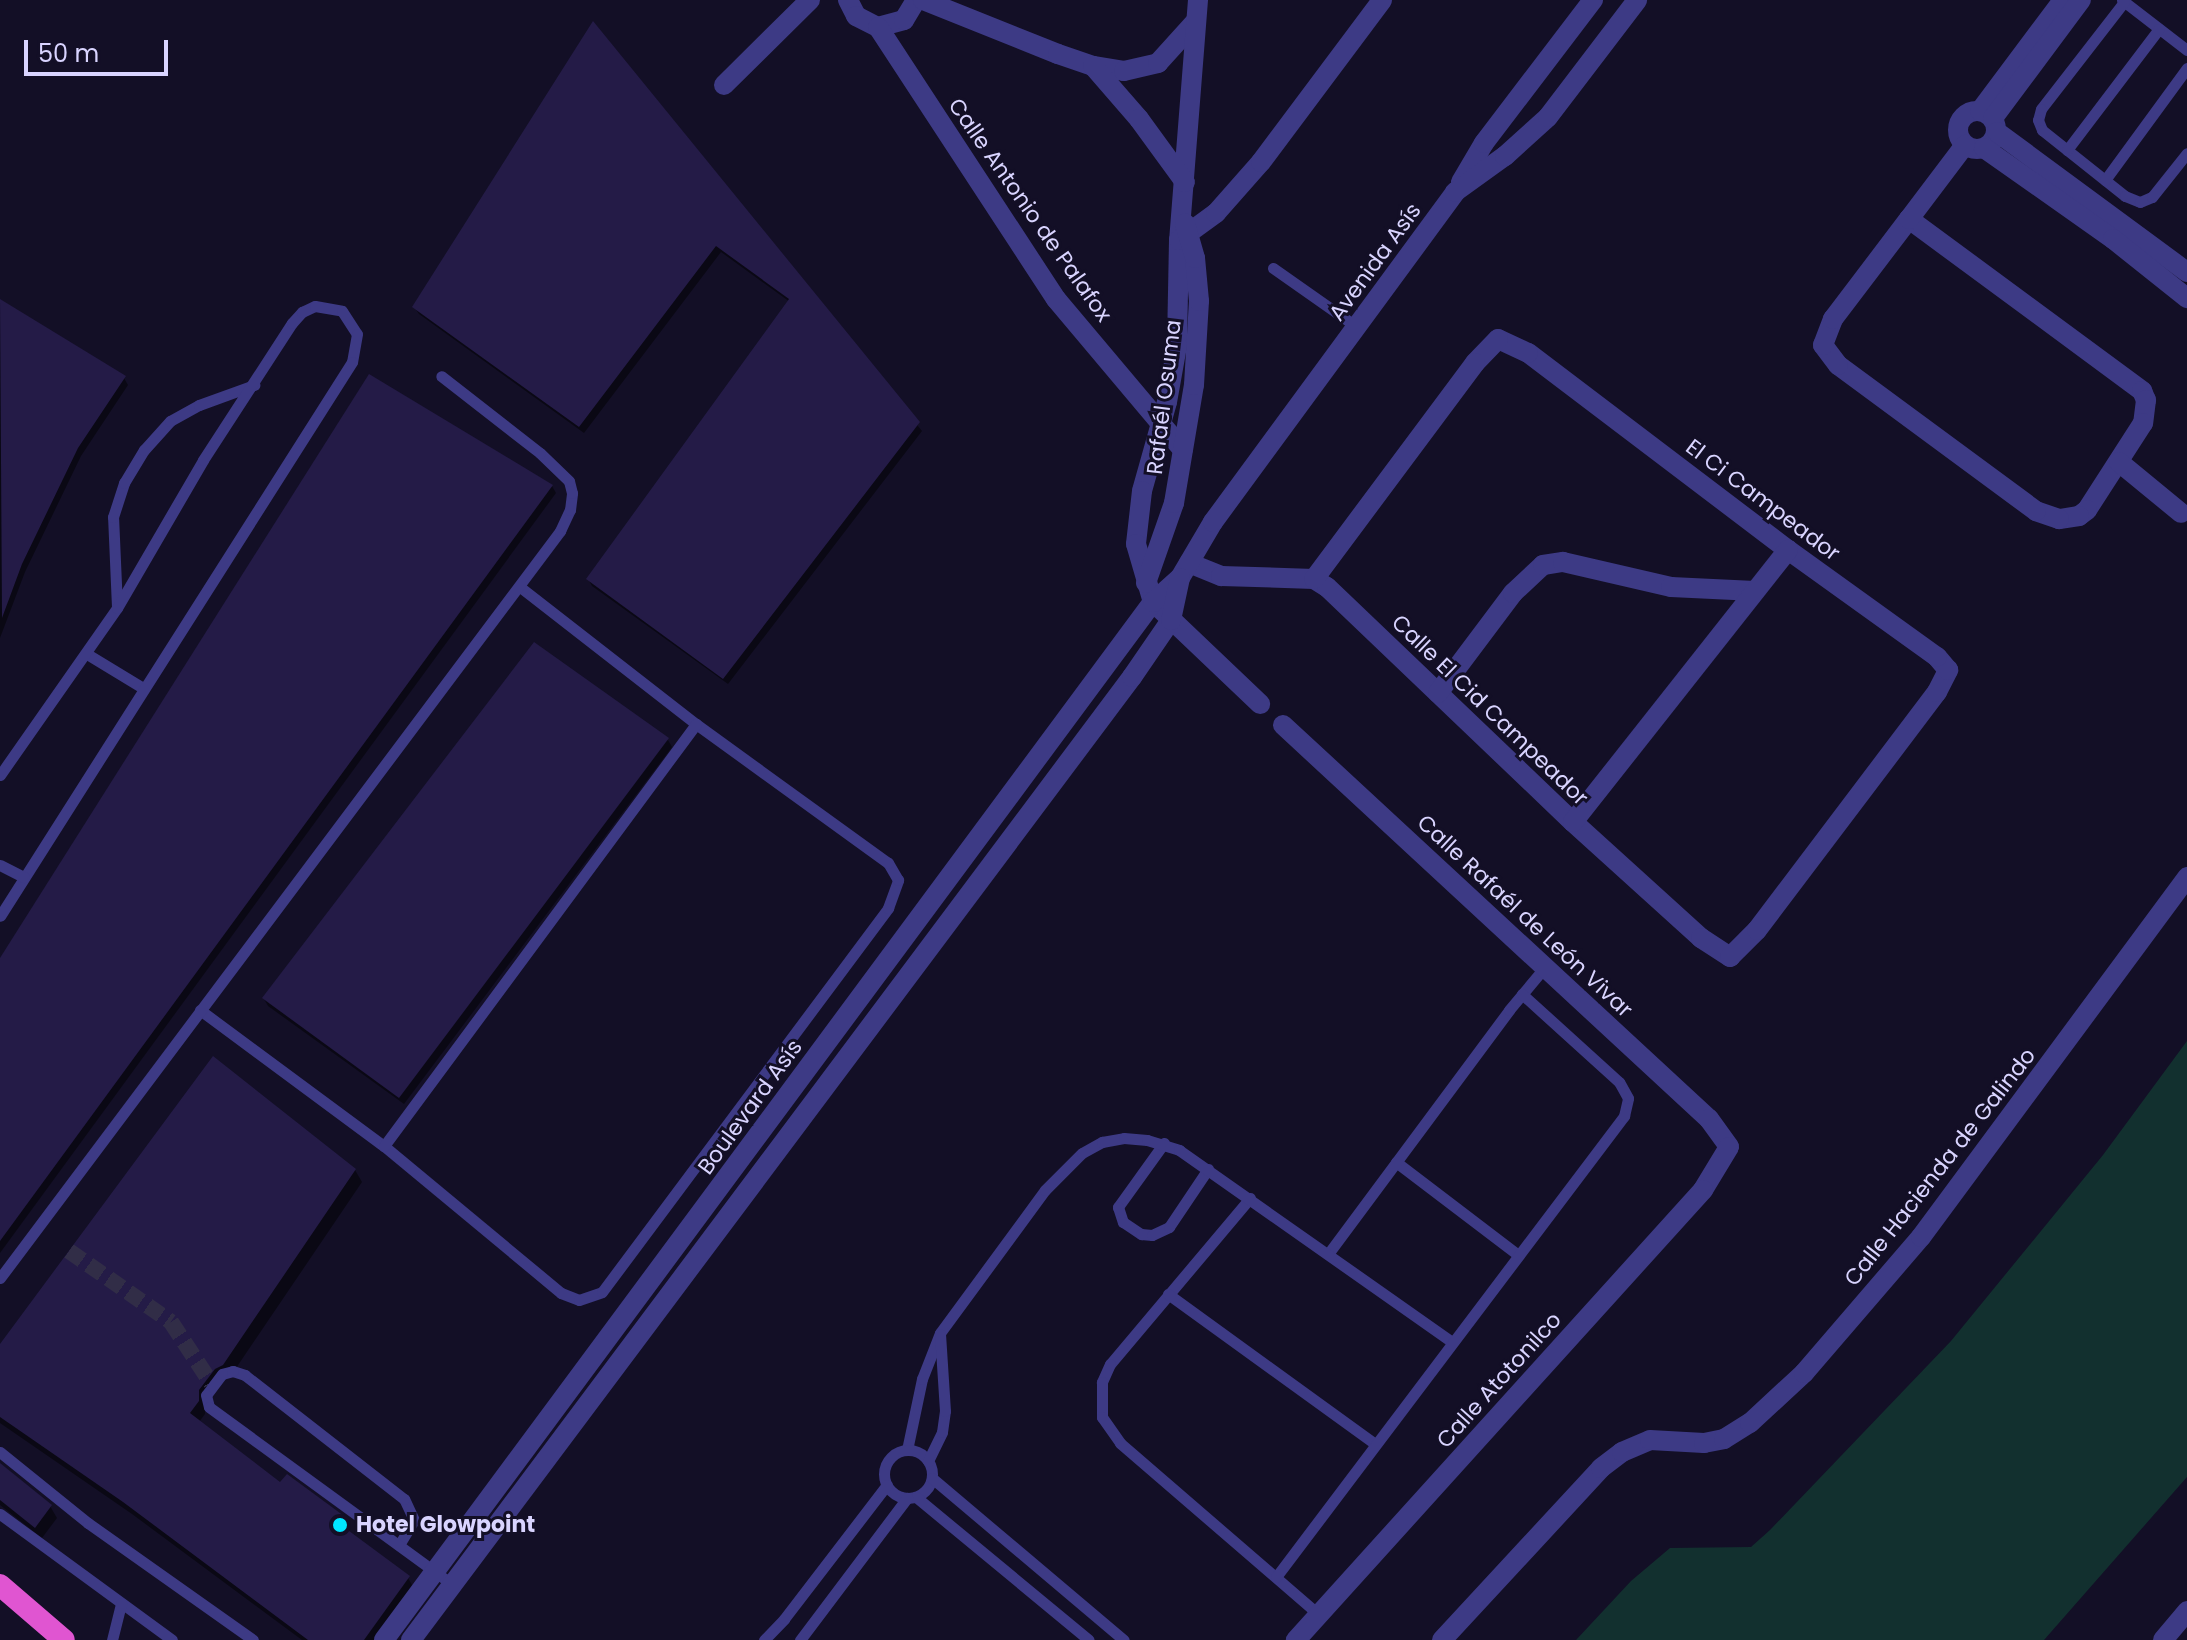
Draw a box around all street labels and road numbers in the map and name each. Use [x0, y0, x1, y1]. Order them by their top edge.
street label: Calle Antonio de Palafox [943, 93, 1117, 327]
street label: Avenida Asís [1323, 198, 1427, 326]
street label: Rafaél Osuma [1141, 318, 1187, 476]
street label: El Ci Campeador [1681, 434, 1845, 566]
street label: Calle El Cid Campeador [1386, 609, 1594, 811]
street label: Calle Rafaél de León Vivar [1412, 809, 1638, 1023]
street label: Boulevard Asís [692, 1034, 808, 1180]
street label: Calle Hacienda de Galindo [1839, 1043, 2041, 1291]
street label: Calle Atotonilco [1431, 1307, 1567, 1453]

